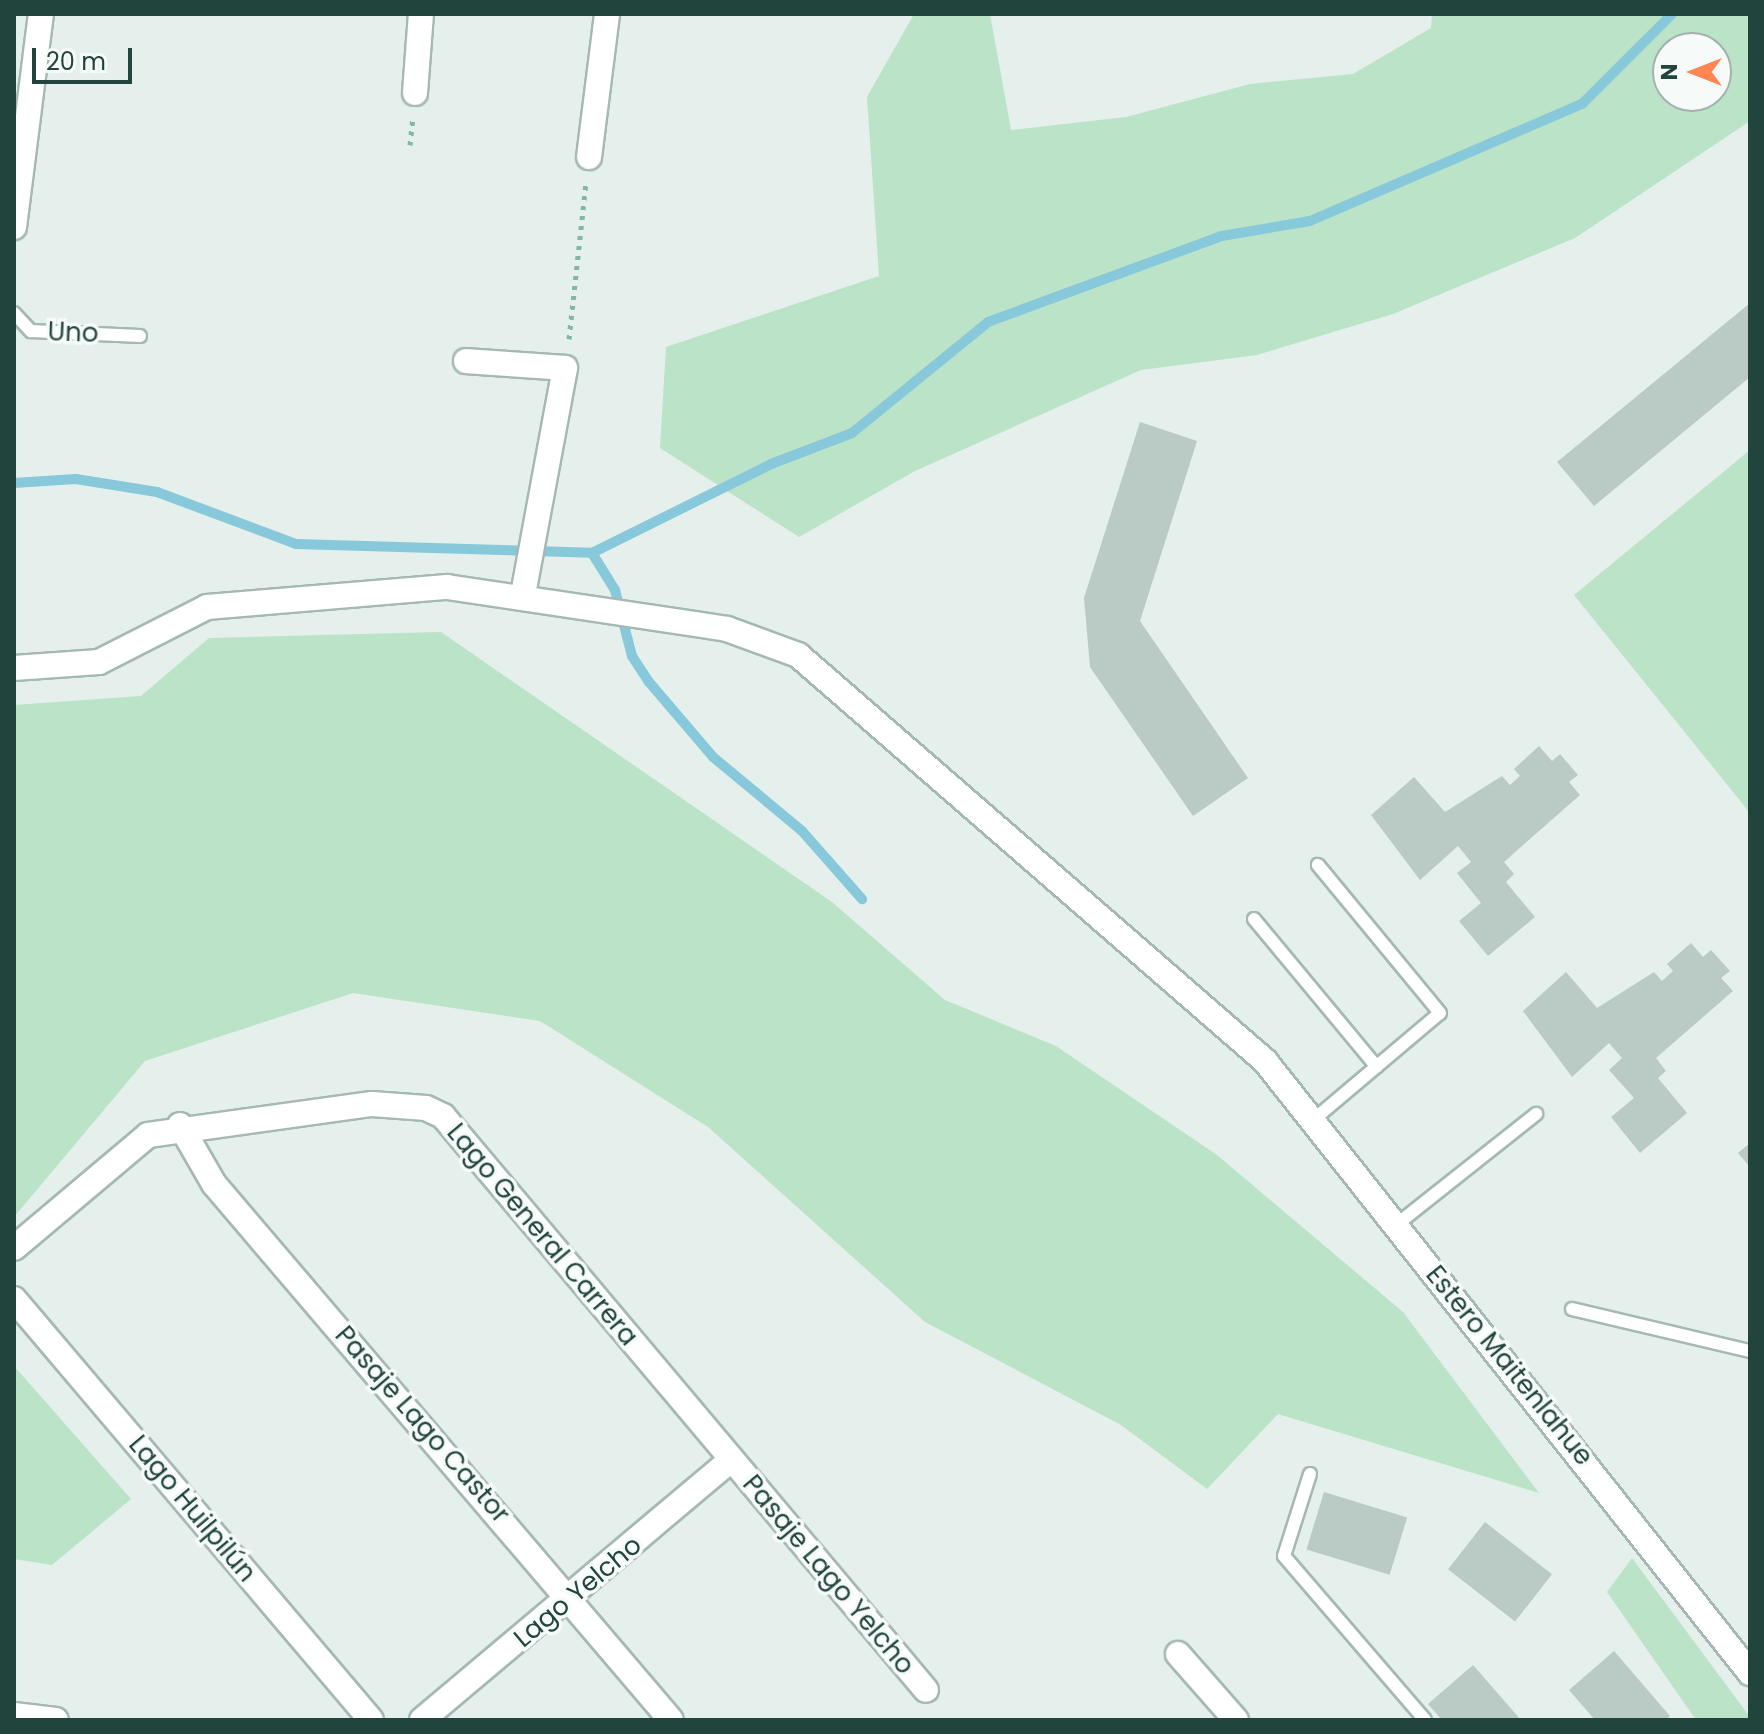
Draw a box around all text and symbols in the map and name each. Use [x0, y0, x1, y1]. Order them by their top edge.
scale bar [36, 32, 136, 82]
north arrow [1652, 32, 1732, 112]
text: 20 m [46, 45, 106, 78]
text: N [1654, 64, 1685, 80]
street label: Uno [47, 317, 99, 349]
street label: Lago General Carrera [440, 1118, 644, 1352]
street label: Estero Maitenlahue [1419, 1260, 1599, 1472]
street label: Pasaje Lago Castor [328, 1320, 516, 1530]
street label: Lago Huilpilún [122, 1430, 262, 1588]
street label: Pasaje Lago Yelcho [736, 1469, 920, 1681]
street label: Lago Yelcho [508, 1530, 648, 1654]

